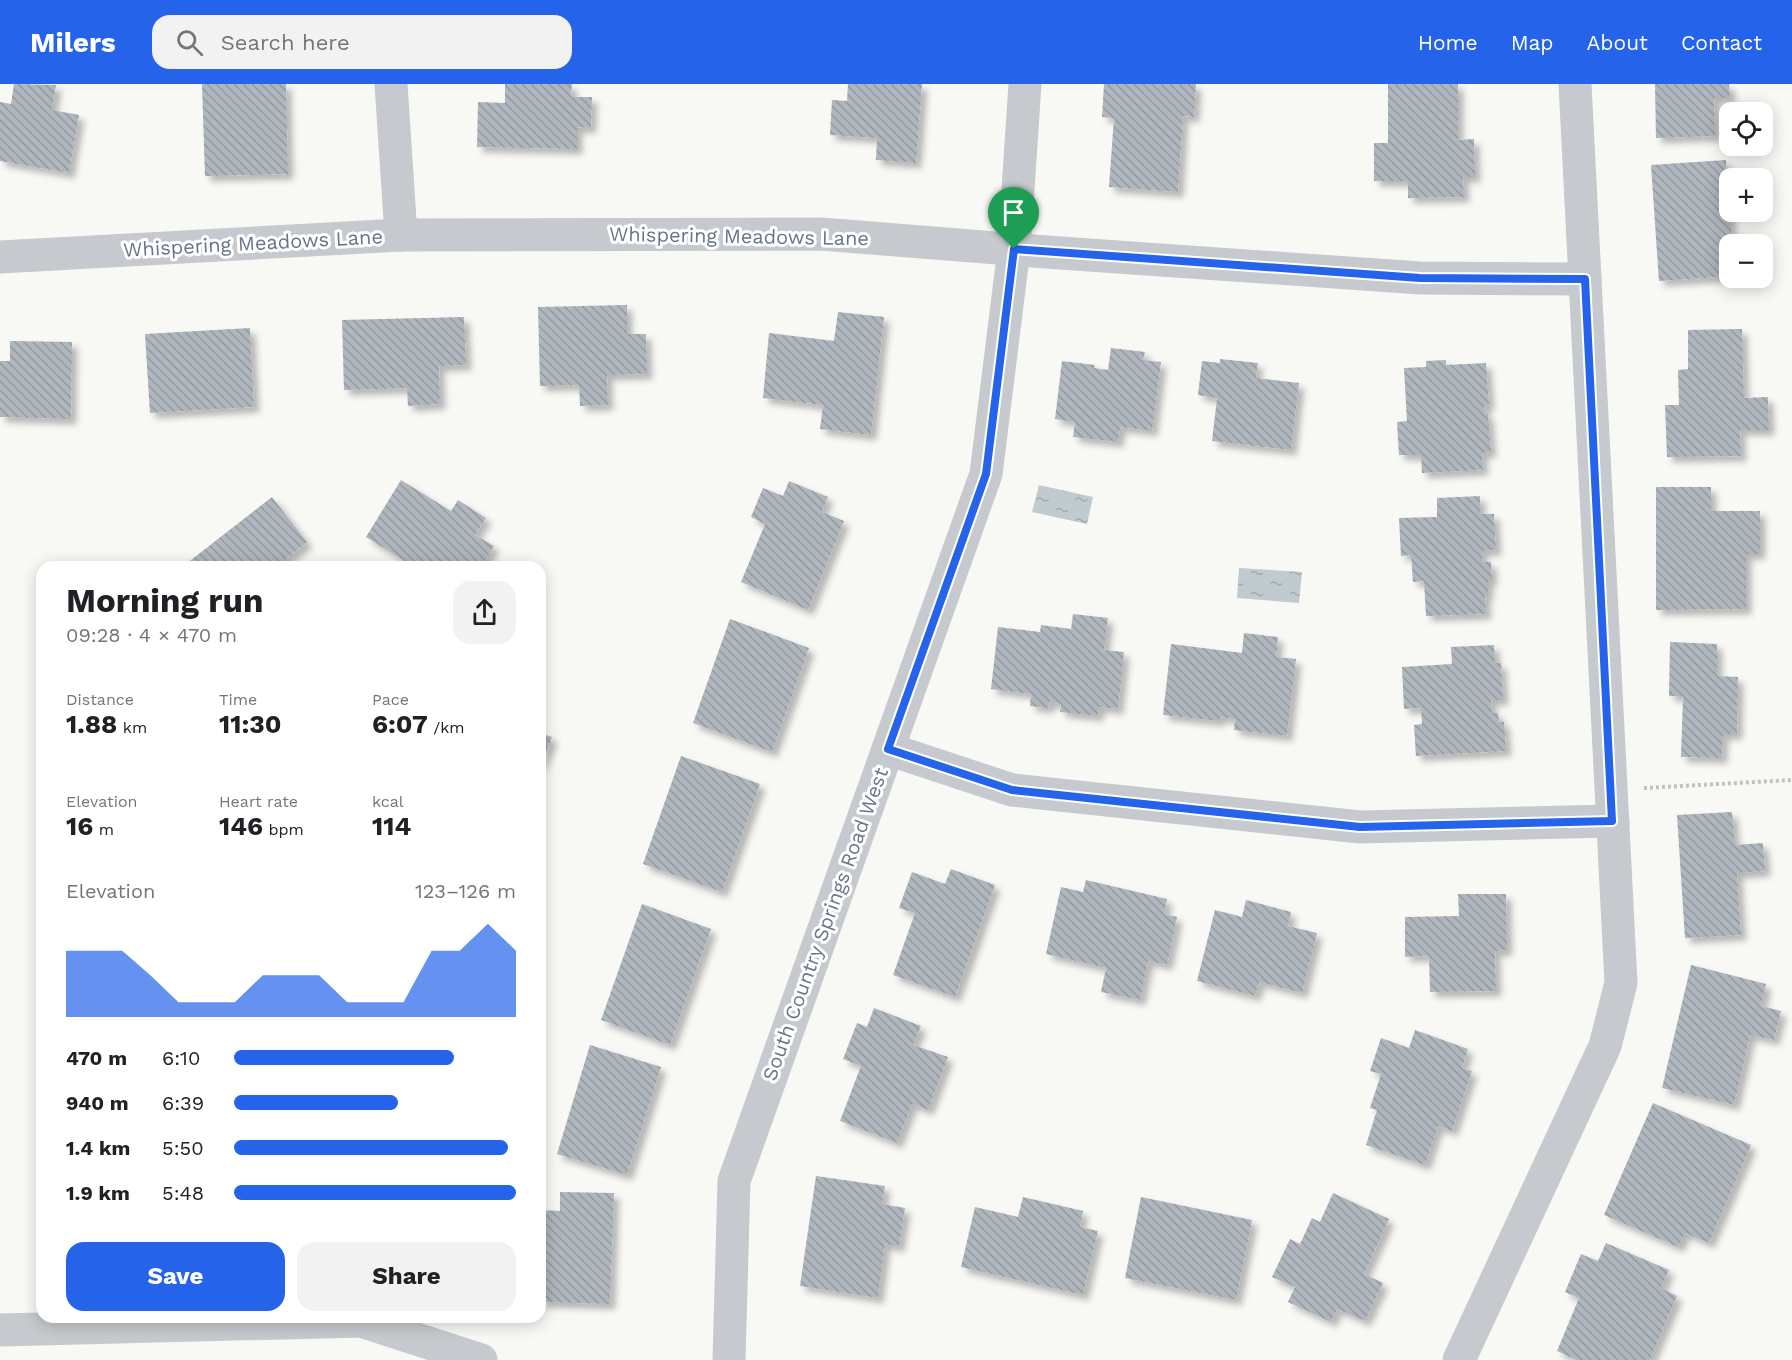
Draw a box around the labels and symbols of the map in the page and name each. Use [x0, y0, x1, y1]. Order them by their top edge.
pin [988, 187, 1039, 249]
street label: Whispering Meadows Lane [609, 222, 869, 250]
street label: Whispering Meadows Lane [123, 224, 383, 262]
street label: South Country Springs Road West [757, 764, 893, 1084]

